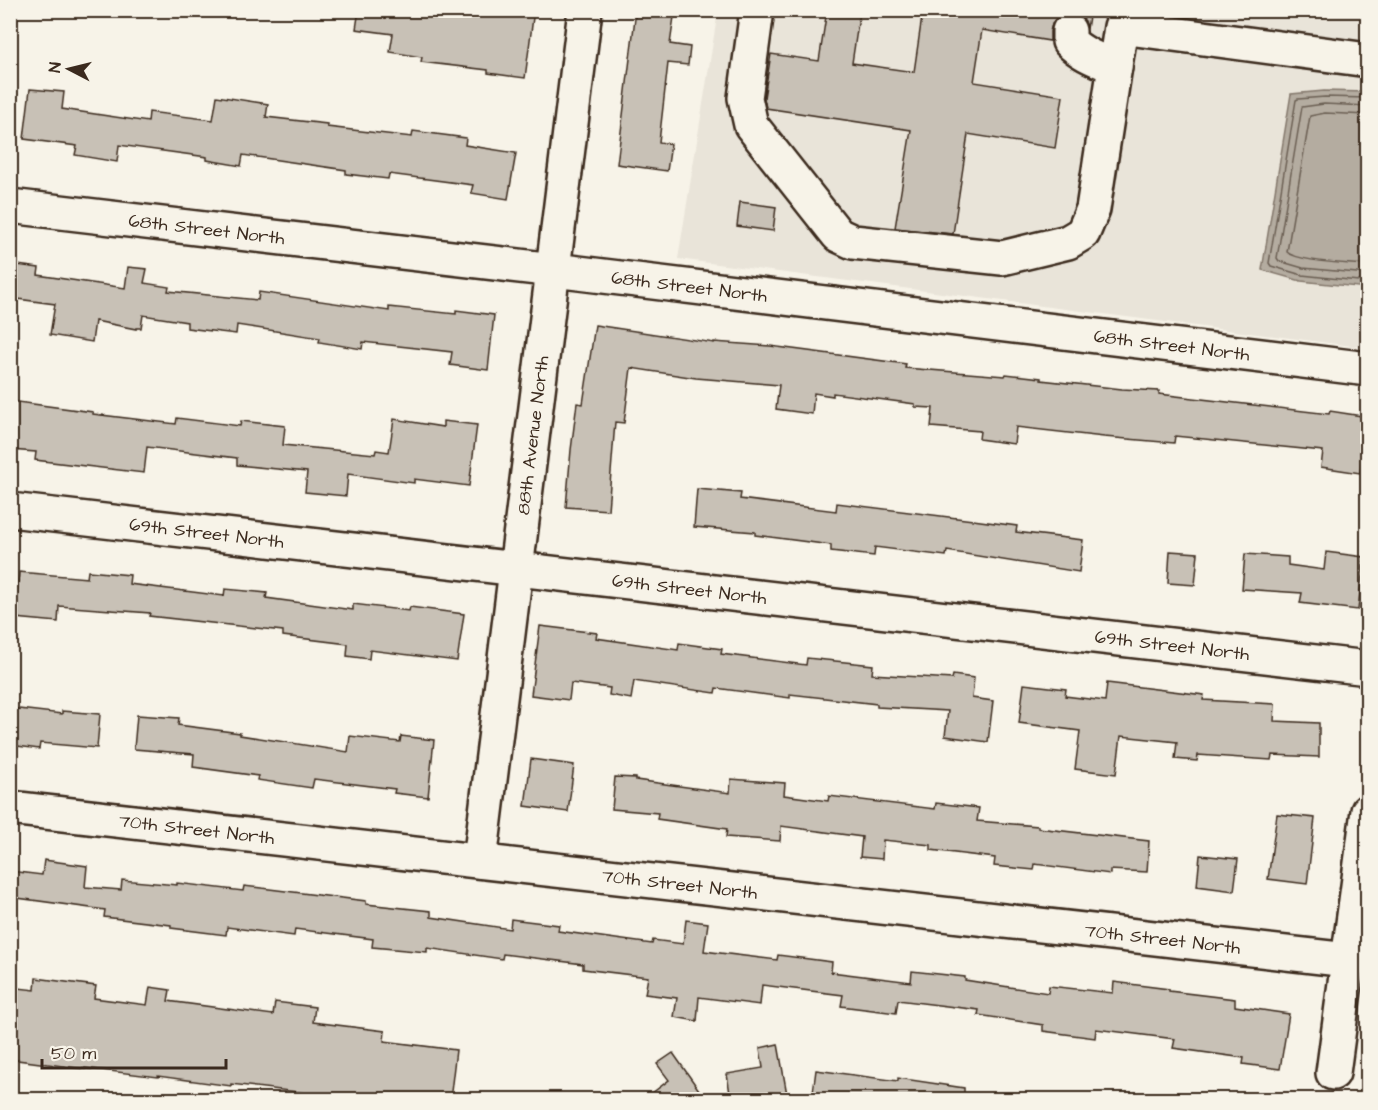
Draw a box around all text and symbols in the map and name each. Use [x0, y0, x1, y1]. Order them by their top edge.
north arrow [39, 39, 99, 99]
text: N [44, 61, 67, 74]
street label: 68th Street North [127, 208, 286, 251]
street label: 68th Street North [610, 265, 769, 308]
street label: 68th Street North [1092, 323, 1251, 367]
street label: 88th Avenue North [510, 354, 555, 516]
street label: 69th Street North [128, 511, 285, 554]
street label: 69th Street North [611, 568, 768, 610]
street label: 69th Street North [1094, 624, 1251, 667]
street label: 70th Street North [118, 808, 276, 850]
street label: 70th Street North [601, 863, 759, 905]
street label: 70th Street North [1084, 918, 1242, 960]
scale bar [42, 1032, 226, 1070]
text: 50 m [51, 1041, 96, 1066]

